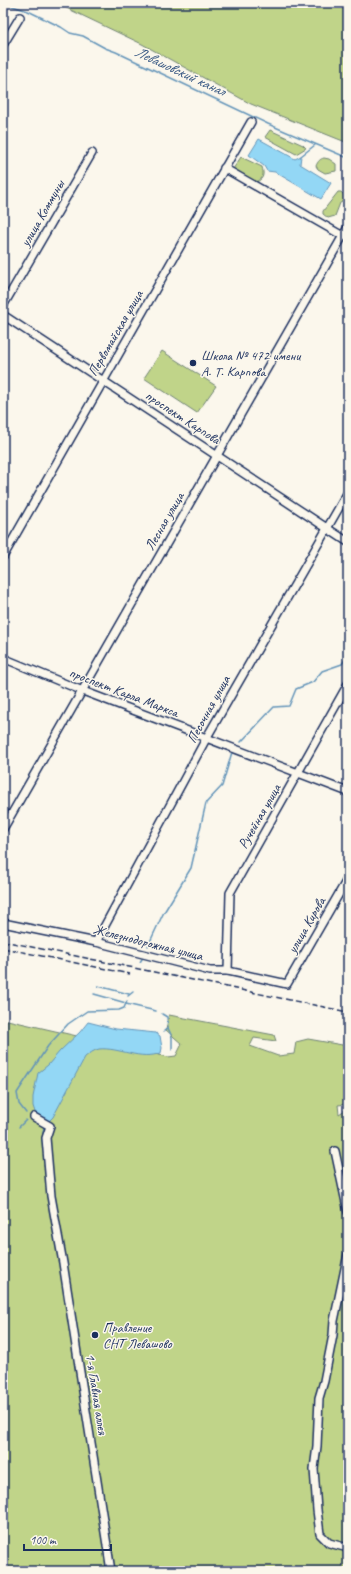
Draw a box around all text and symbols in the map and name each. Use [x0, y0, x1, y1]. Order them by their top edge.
water label: Левашовский канал [132, 42, 230, 102]
street label: улица Коммуны [16, 176, 69, 250]
street label: Первомайская улица [84, 286, 147, 379]
place label: Школа № 472 имени А. Т. Карпова [201, 347, 302, 380]
marker: Школа № 472 имени А. Т. Карпова [188, 358, 198, 368]
street label: проспект Карпова [142, 387, 225, 449]
street label: Лесная улица [141, 488, 188, 553]
street label: проспект Карла Маркса [67, 664, 182, 722]
street label: Песочная улица [183, 672, 234, 746]
street label: Ручейная улица [234, 780, 285, 851]
street label: улица Кирова [283, 893, 330, 957]
street label: Железнодорожная улица [91, 921, 205, 965]
place label: Правление СНТ Левашово [103, 1319, 173, 1352]
marker: Правление СНТ Левашово [90, 1330, 100, 1340]
street label: 1-я Главная аллея [82, 1352, 111, 1437]
scale bar [24, 1526, 111, 1552]
text: 100 m [30, 1532, 57, 1548]

